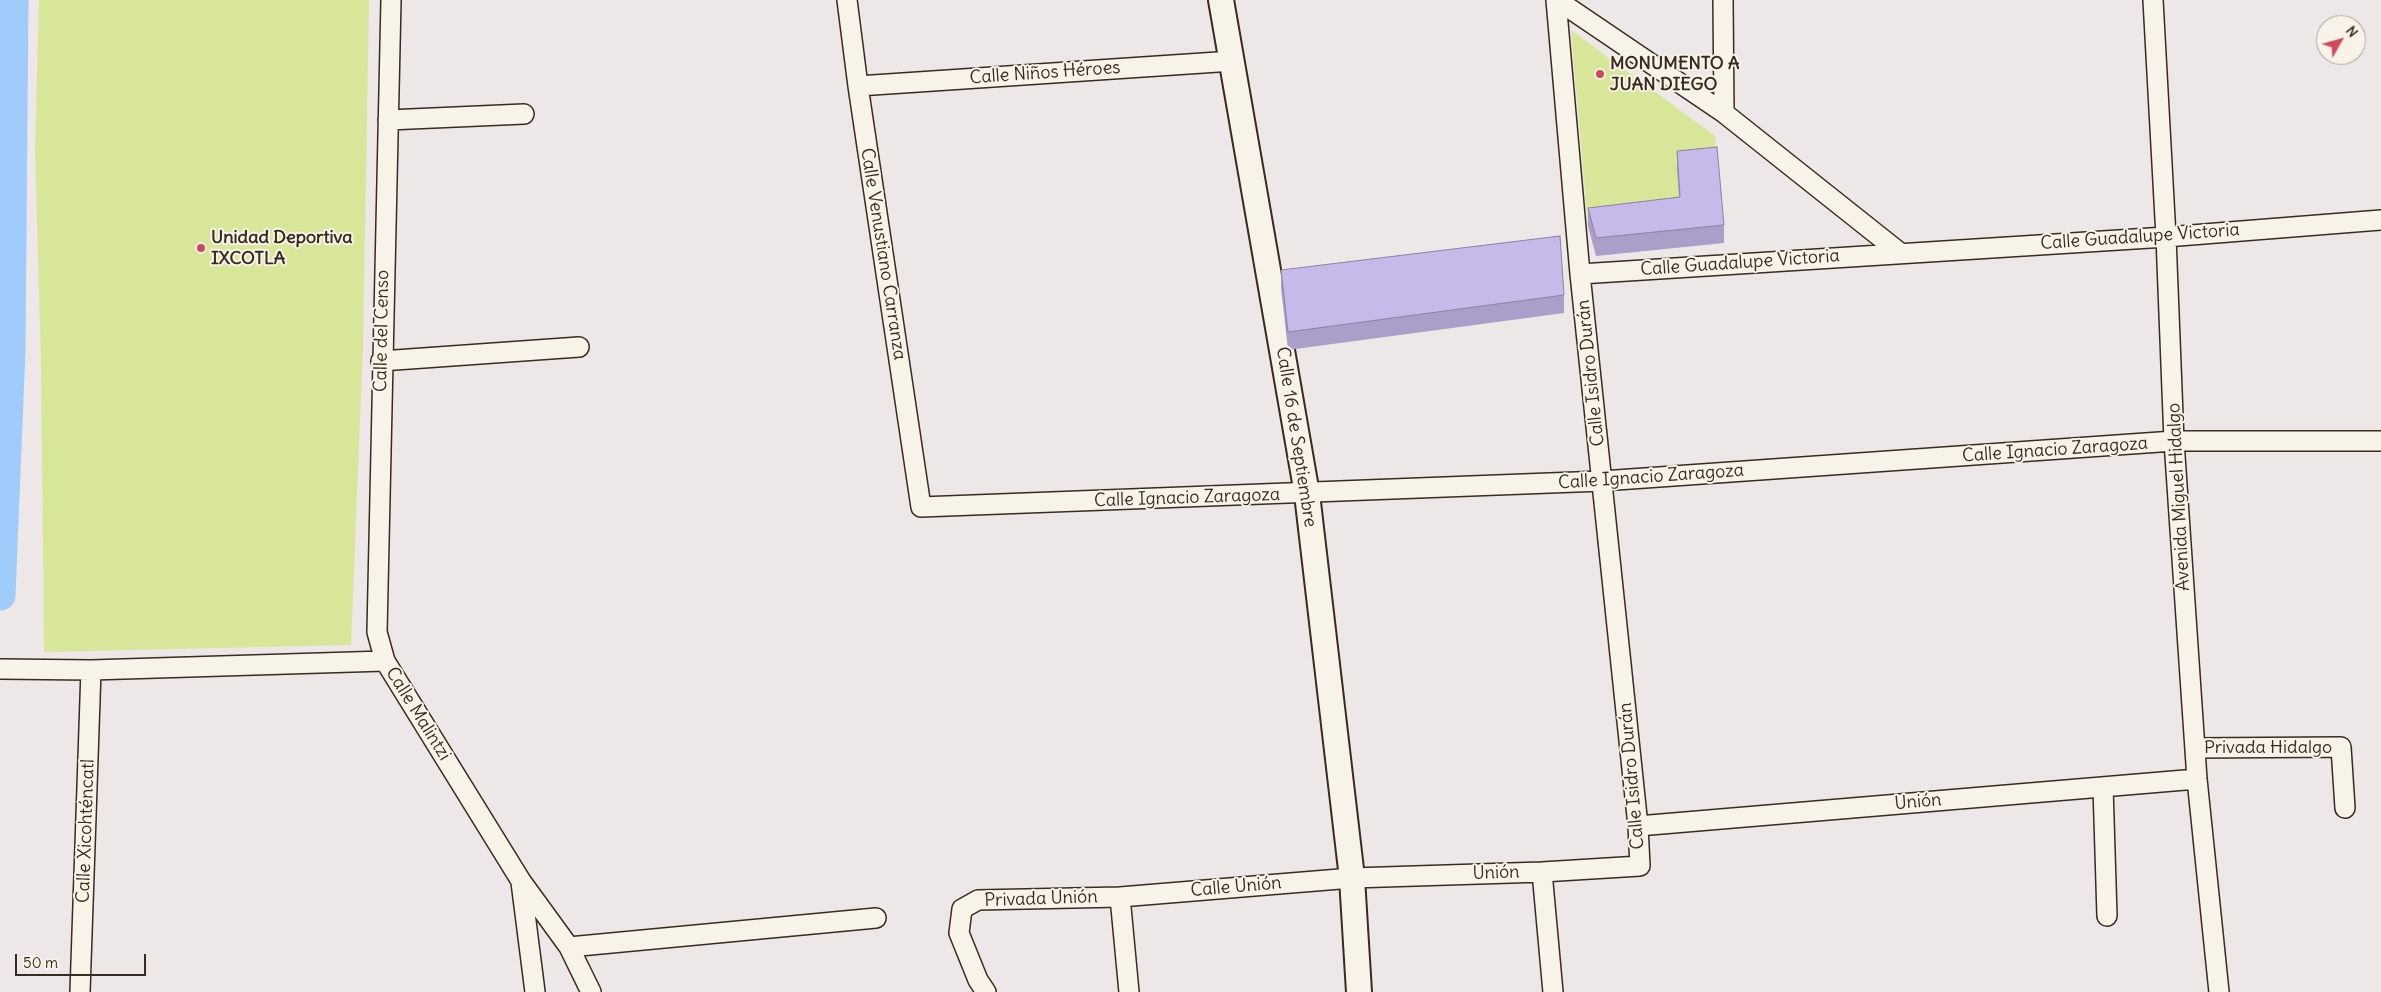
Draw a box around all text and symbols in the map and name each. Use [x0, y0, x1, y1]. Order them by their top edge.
north arrow [2316, 15, 2366, 65]
text: N [2342, 22, 2362, 41]
place label: MONUMENTO A JUAN DIEGO [1610, 53, 1740, 96]
street label: Calle Niños Héroes [969, 57, 1121, 89]
marker: MONUMENTO A JUAN DIEGO [1594, 68, 1606, 80]
street label: Calle Venustiano Carranza [856, 146, 910, 362]
street label: Calle Guadalupe Victoria [2040, 219, 2240, 255]
place label: Unidad Deportiva IXCOTLA [211, 227, 352, 270]
marker: Unidad Deportiva IXCOTLA [195, 242, 207, 254]
street label: Calle Guadalupe Victoria [1640, 245, 1840, 281]
street label: Calle del Censo [370, 270, 394, 392]
street label: Calle Isidro Durán [1573, 299, 1609, 447]
street label: Calle 16 de Septiembre [1271, 345, 1321, 529]
street label: Avenida Miguel Hidalgo [2163, 402, 2195, 592]
street label: Calle Ignacio Zaragoza [1961, 433, 2149, 467]
street label: Calle Ignacio Zaragoza [1557, 460, 1745, 494]
street label: Calle Ignacio Zaragoza [1094, 484, 1280, 512]
street label: Calle Malintzi [381, 663, 455, 765]
street label: Calle Isidro Durán [1615, 702, 1649, 850]
street label: Privada Hidalgo [2204, 737, 2332, 759]
street label: Calle Xicohténcatl [73, 759, 99, 903]
street label: Unión [1894, 789, 1942, 815]
street label: Unión [1472, 861, 1520, 885]
street label: Calle Unión [1190, 872, 1282, 902]
street label: Privada Unión [984, 886, 1098, 912]
scale bar [18, 944, 149, 976]
text: 50 m [23, 953, 58, 972]

